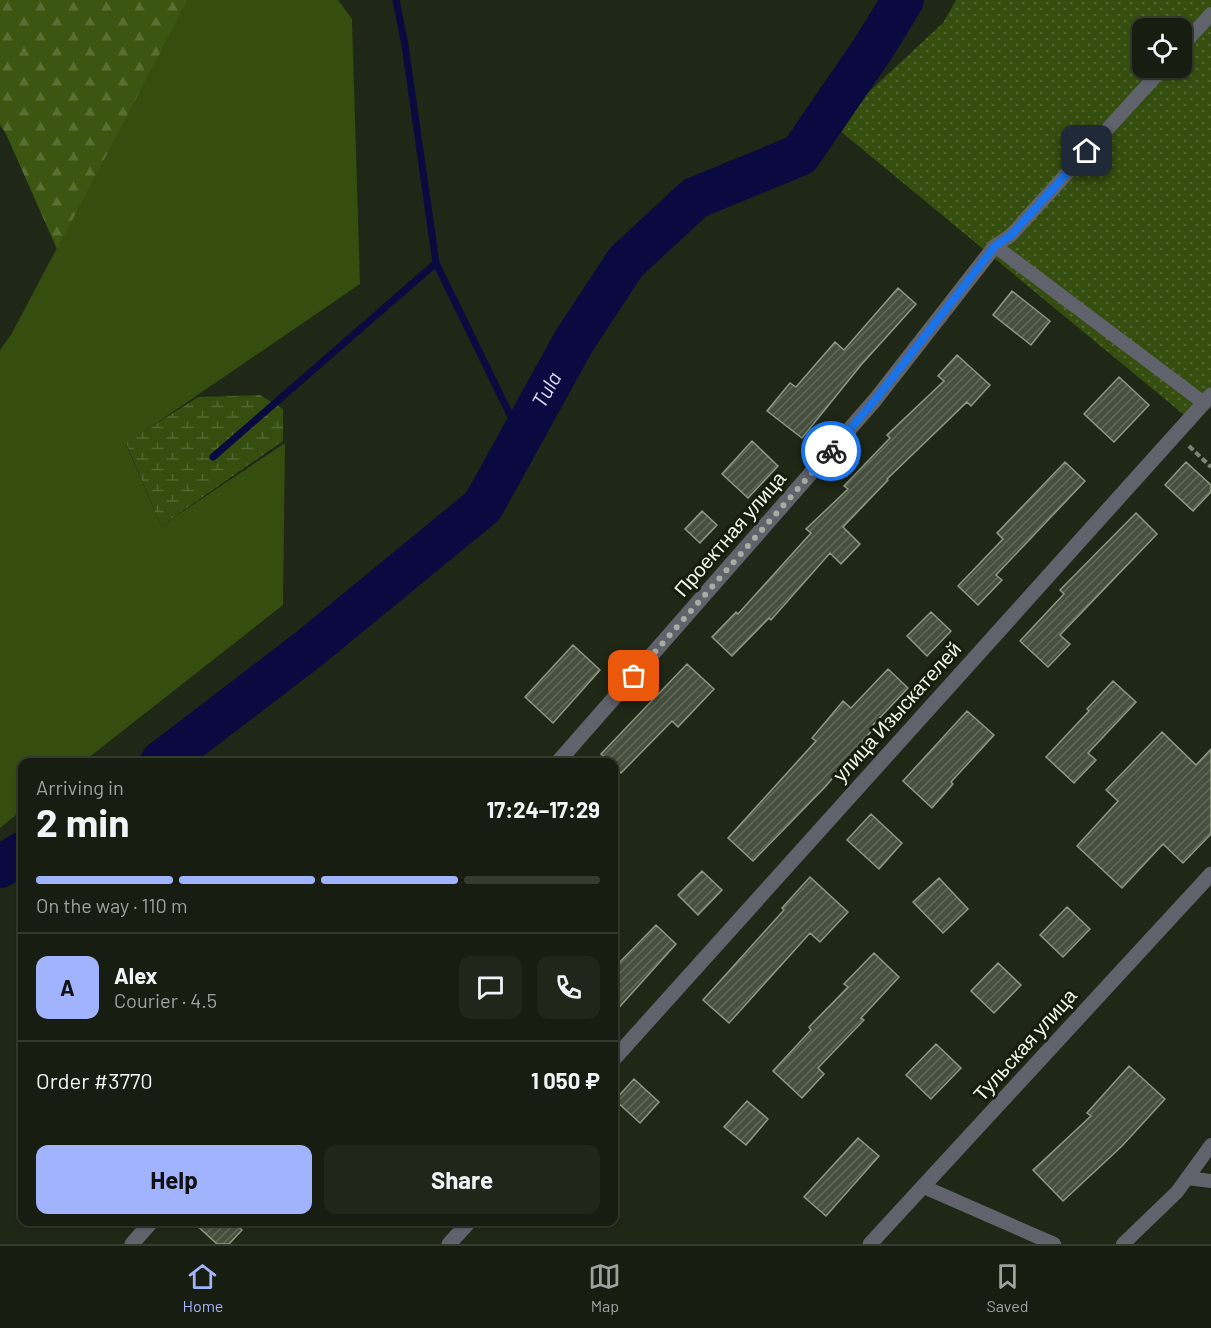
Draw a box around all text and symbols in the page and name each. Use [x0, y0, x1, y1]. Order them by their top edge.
map controls [1132, 18, 1192, 78]
button: locate [1132, 18, 1192, 78]
pin [1061, 125, 1112, 176]
icon: home [1070, 134, 1103, 167]
water label: Tula [526, 367, 566, 412]
courier [801, 421, 861, 481]
icon: bike [815, 435, 848, 468]
street label: Проектная улица [668, 465, 791, 601]
street label: улица Изыскателей [827, 636, 965, 786]
pin [608, 650, 659, 701]
icon: bag [617, 659, 650, 692]
text: Arriving in [36, 775, 124, 799]
text: 17:24–17:29 [486, 796, 600, 822]
text: 2 min [36, 798, 129, 845]
text: On the way · 110 m [36, 893, 187, 917]
button: chat [459, 956, 522, 1019]
button: phone [537, 956, 600, 1019]
text: Alex [114, 962, 157, 988]
text: A [60, 974, 75, 1000]
street label: Тульская улица [968, 983, 1082, 1105]
text: Courier · 4.5 [114, 988, 217, 1012]
text: Order #3770 [36, 1067, 153, 1093]
text: 1 050 ₽ [531, 1067, 600, 1093]
button: Help [36, 1145, 312, 1214]
button: Share [324, 1145, 600, 1214]
tab: Home [183, 1260, 223, 1315]
tab: Map [588, 1260, 621, 1315]
tab: Saved [986, 1260, 1028, 1315]

